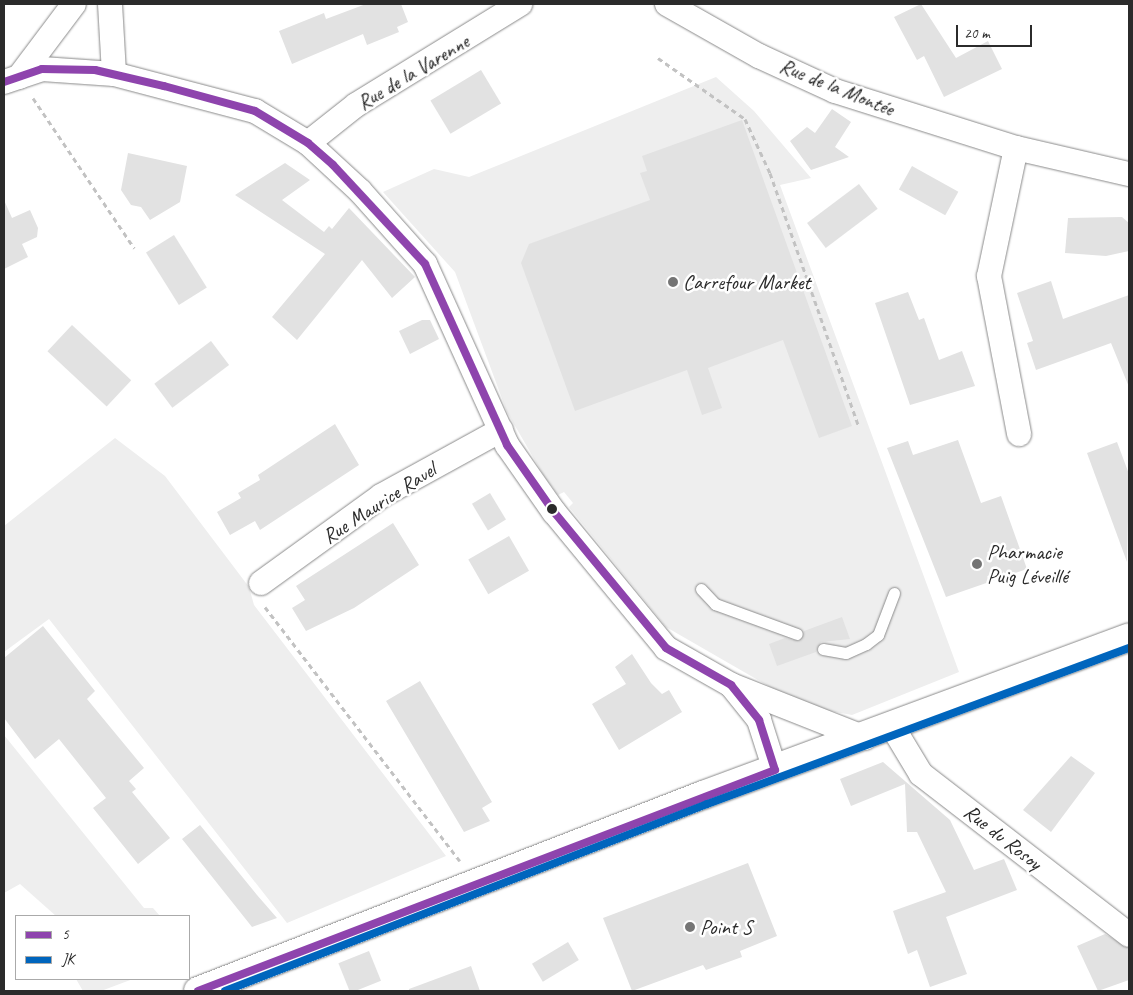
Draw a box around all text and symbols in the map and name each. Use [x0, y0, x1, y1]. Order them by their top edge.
scale bar [958, 15, 1034, 47]
text: 20 m [964, 24, 990, 43]
street label: Rue de la Varenne [352, 29, 474, 115]
street label: Rue de la Montée [776, 53, 898, 121]
place label: Carrefour Market [683, 269, 811, 295]
marker: Carrefour Market [667, 276, 679, 288]
street label: Rue Maurice Ravel [317, 457, 441, 549]
unlabelled marker [547, 504, 557, 514]
place label: Pharmacie Puig Léveillé [987, 539, 1068, 589]
marker: Pharmacie Puig Léveillé [971, 558, 983, 570]
street label: Rue du Rosoy [959, 799, 1047, 875]
place label: Point S [700, 914, 752, 940]
legend [15, 915, 190, 980]
marker: Point S [684, 921, 696, 933]
text: 5 [62, 925, 69, 944]
text: JK [62, 950, 74, 969]

